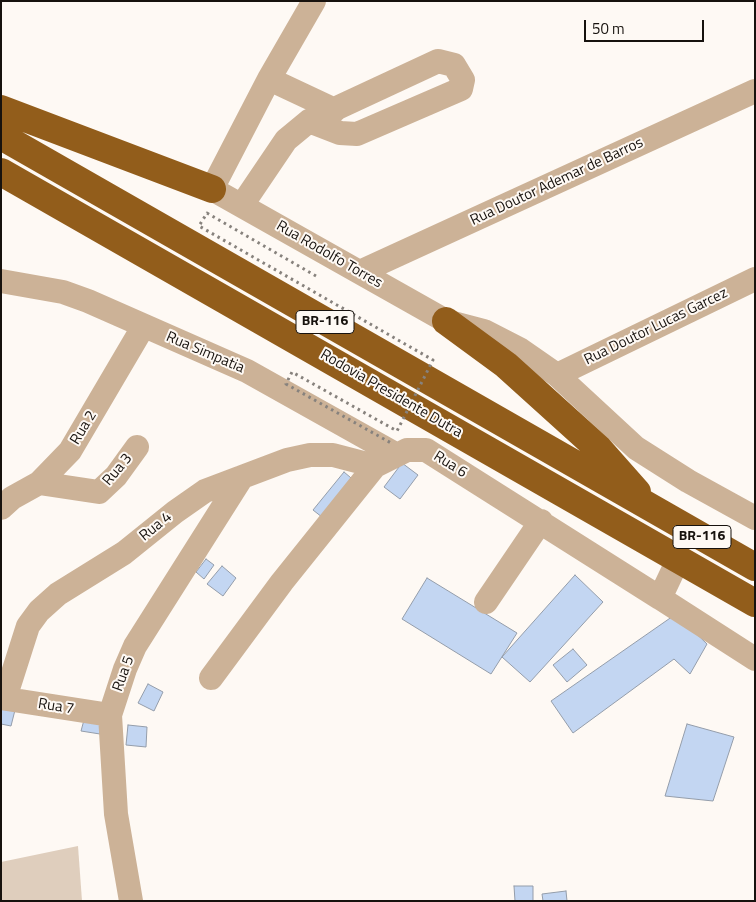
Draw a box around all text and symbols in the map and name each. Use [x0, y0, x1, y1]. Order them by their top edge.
scale bar [586, 10, 706, 42]
text: 50 m [592, 17, 625, 40]
street label: Rua Doutor Ademar de Barros [468, 134, 646, 230]
street label: Rua Rodolfo Torres [273, 217, 385, 293]
street label: Rua Doutor Lucas Garcez [581, 284, 731, 370]
road number: BR-116 [296, 311, 354, 334]
street label: Rua Simpatia [163, 328, 247, 378]
street label: Rodovia Presidente Dutra [317, 346, 465, 442]
street label: Rua 2 [67, 408, 101, 448]
street label: Rua 6 [430, 448, 470, 482]
street label: Rua 3 [99, 450, 137, 490]
street label: Rua 4 [136, 509, 176, 545]
road number: BR-116 [673, 526, 731, 548]
street label: Rua 5 [109, 654, 139, 694]
street label: Rua 7 [37, 695, 75, 719]

